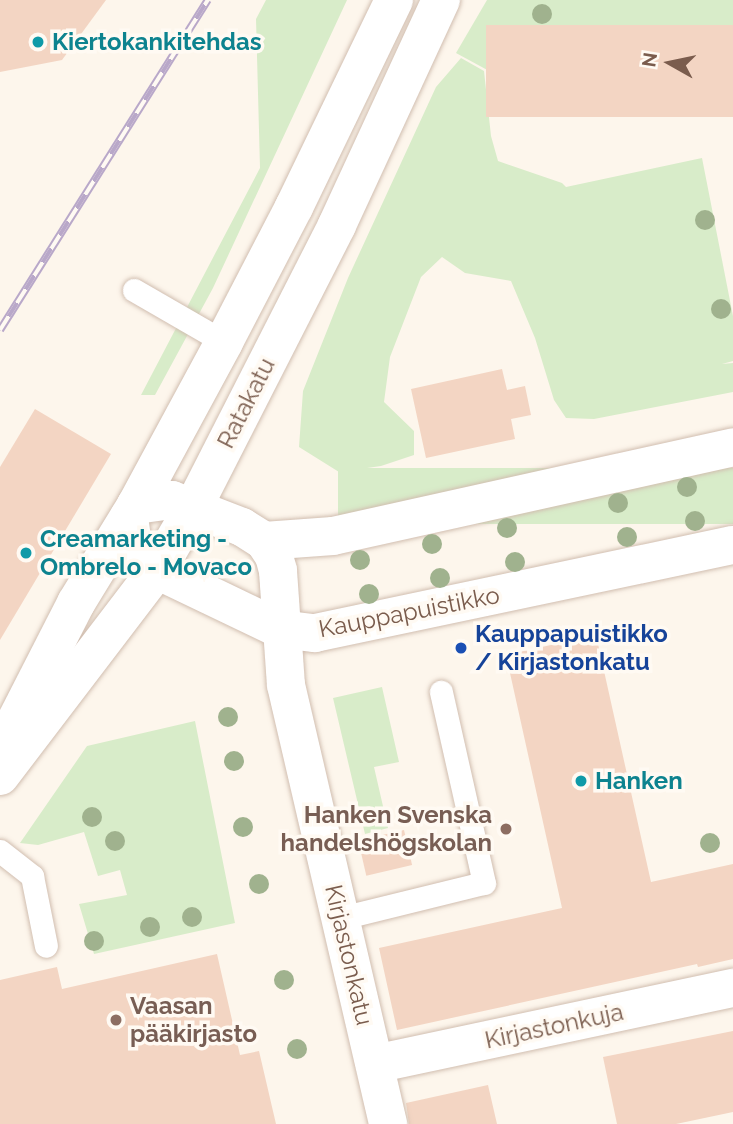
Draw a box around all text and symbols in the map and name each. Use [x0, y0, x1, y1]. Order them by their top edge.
place label: Kiertokankitehdas [52, 28, 262, 56]
north arrow [635, 28, 705, 98]
marker: Kiertokankitehdas [30, 34, 46, 50]
text: N [637, 51, 661, 69]
street label: Ratakatu [211, 353, 281, 453]
place label: Creamarketing - Ombrelo - Movaco [40, 525, 252, 581]
marker: Creamarketing - Ombrelo - Movaco [18, 545, 34, 561]
street label: Kauppapuistikko [316, 580, 502, 644]
place label: Kauppapuistikko / Kirjastonkatu [475, 620, 668, 676]
marker: Kauppapuistikko / Kirjastonkatu [453, 640, 469, 656]
place label: Hanken [595, 767, 683, 795]
marker: Hanken [573, 773, 589, 789]
place label: Hanken Svenska handelshögskolan [281, 801, 492, 857]
marker: Hanken Svenska handelshögskolan [498, 821, 514, 837]
street label: Kirjastonkatu [319, 882, 379, 1028]
place label: Vaasan pääkirjasto [130, 992, 257, 1048]
street label: Kirjastonkuja [482, 997, 626, 1055]
marker: Vaasan pääkirjasto [108, 1012, 124, 1028]

